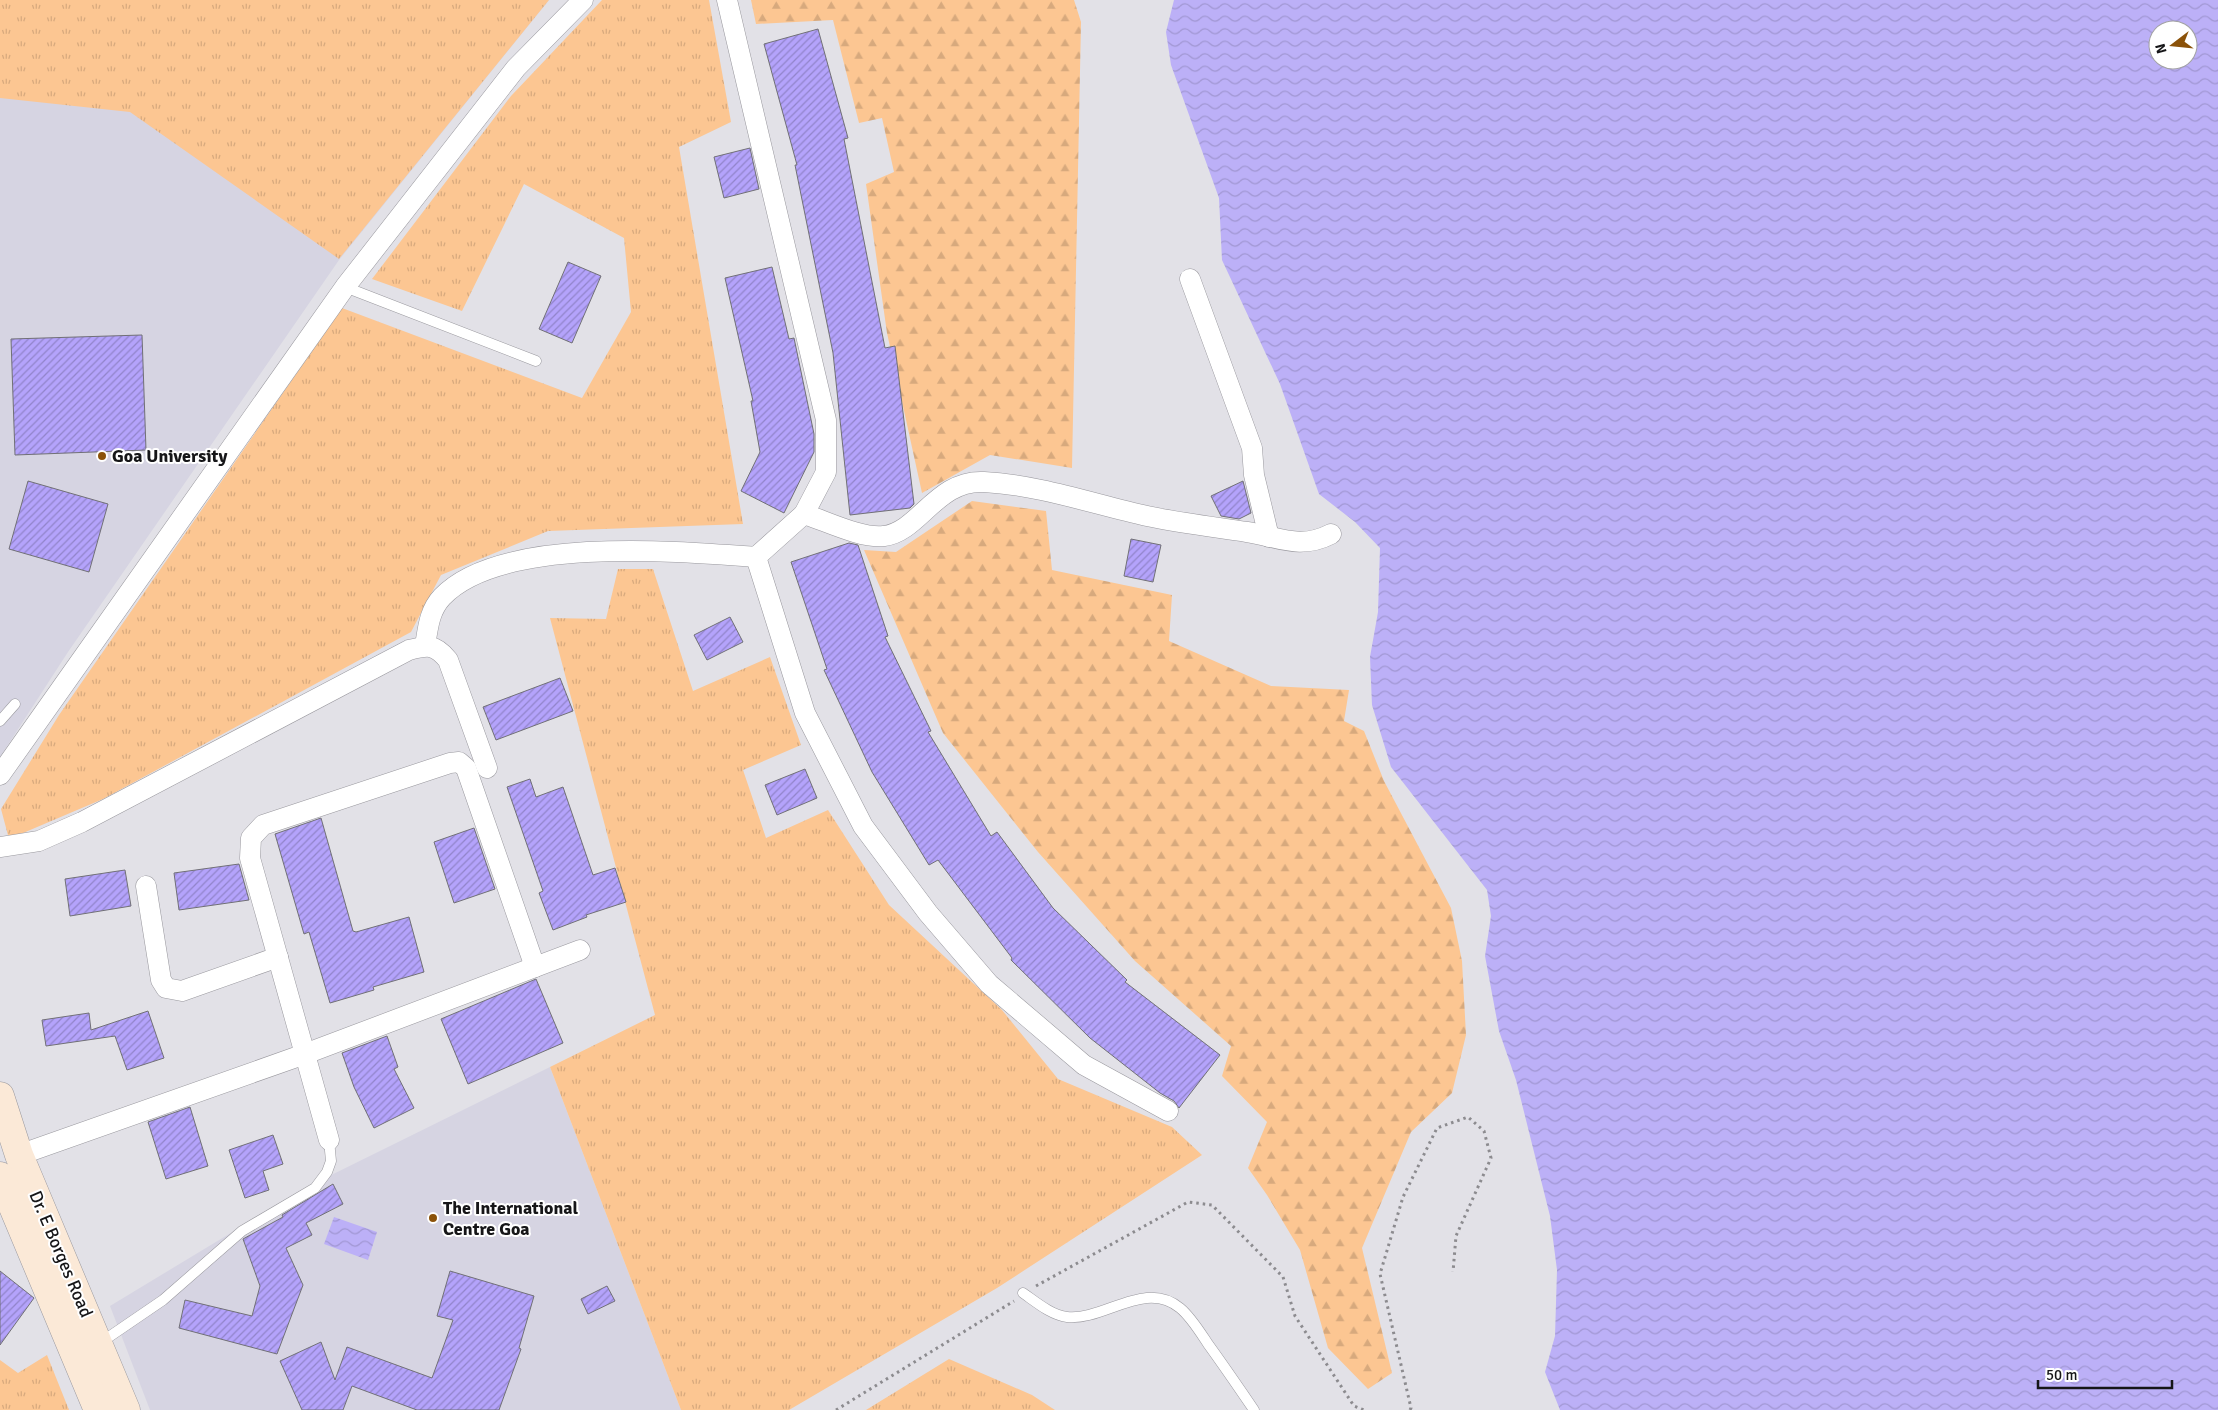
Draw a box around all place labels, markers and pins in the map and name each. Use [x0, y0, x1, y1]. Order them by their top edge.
place label: Goa University [112, 445, 227, 467]
marker: Goa University [96, 450, 108, 462]
place label: The International Centre Goa [443, 1197, 579, 1240]
marker: The International Centre Goa [427, 1212, 439, 1224]

